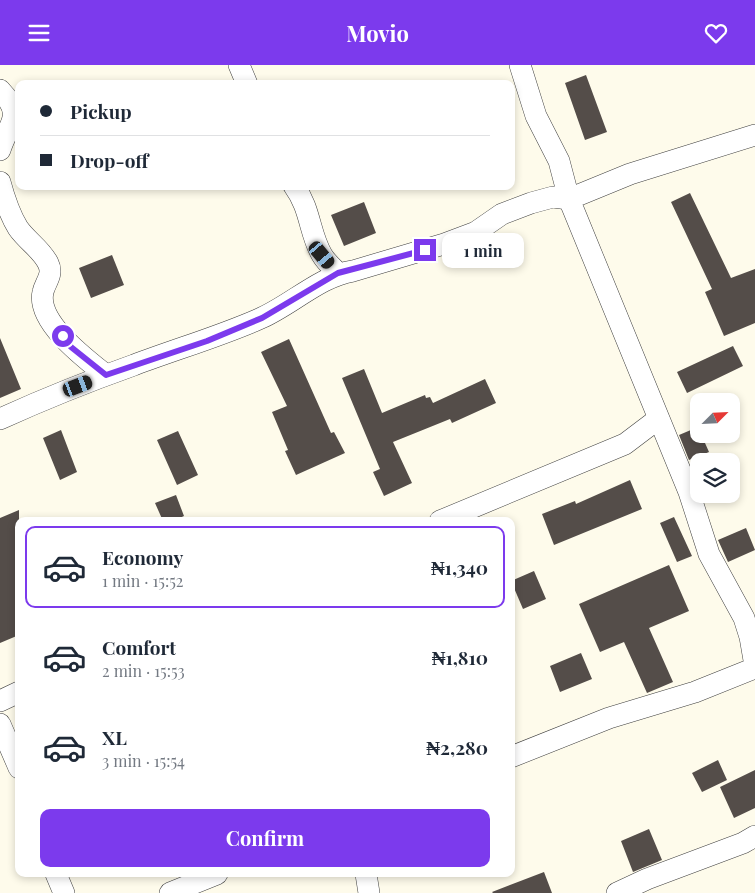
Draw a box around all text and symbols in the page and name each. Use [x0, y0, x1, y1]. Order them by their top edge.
text: Movio [346, 18, 409, 48]
icon: menu [25, 19, 53, 47]
icon: heart [702, 19, 730, 47]
text: Pickup [70, 98, 132, 124]
text: Drop-off [70, 147, 148, 173]
callout: 1 min [442, 233, 525, 267]
car [306, 239, 337, 271]
route end [414, 239, 436, 261]
text: 1 min [463, 240, 503, 261]
route start [52, 325, 74, 347]
car [61, 374, 94, 398]
north arrow [690, 393, 740, 443]
map controls [690, 393, 740, 503]
button: layers [690, 453, 740, 503]
text: Economy [102, 544, 183, 570]
icon: car [42, 545, 87, 590]
text: ₦1,340 [431, 554, 488, 580]
text: 1 min · 15:52 [102, 570, 183, 591]
text: Comfort [102, 634, 176, 660]
icon: car [42, 635, 87, 680]
text: ₦1,810 [432, 644, 488, 670]
text: 2 min · 15:53 [102, 660, 185, 681]
text: XL [102, 724, 127, 750]
icon: car [42, 725, 87, 770]
text: ₦2,280 [426, 734, 488, 760]
text: 3 min · 15:54 [102, 750, 185, 771]
button: Confirm [40, 809, 490, 867]

